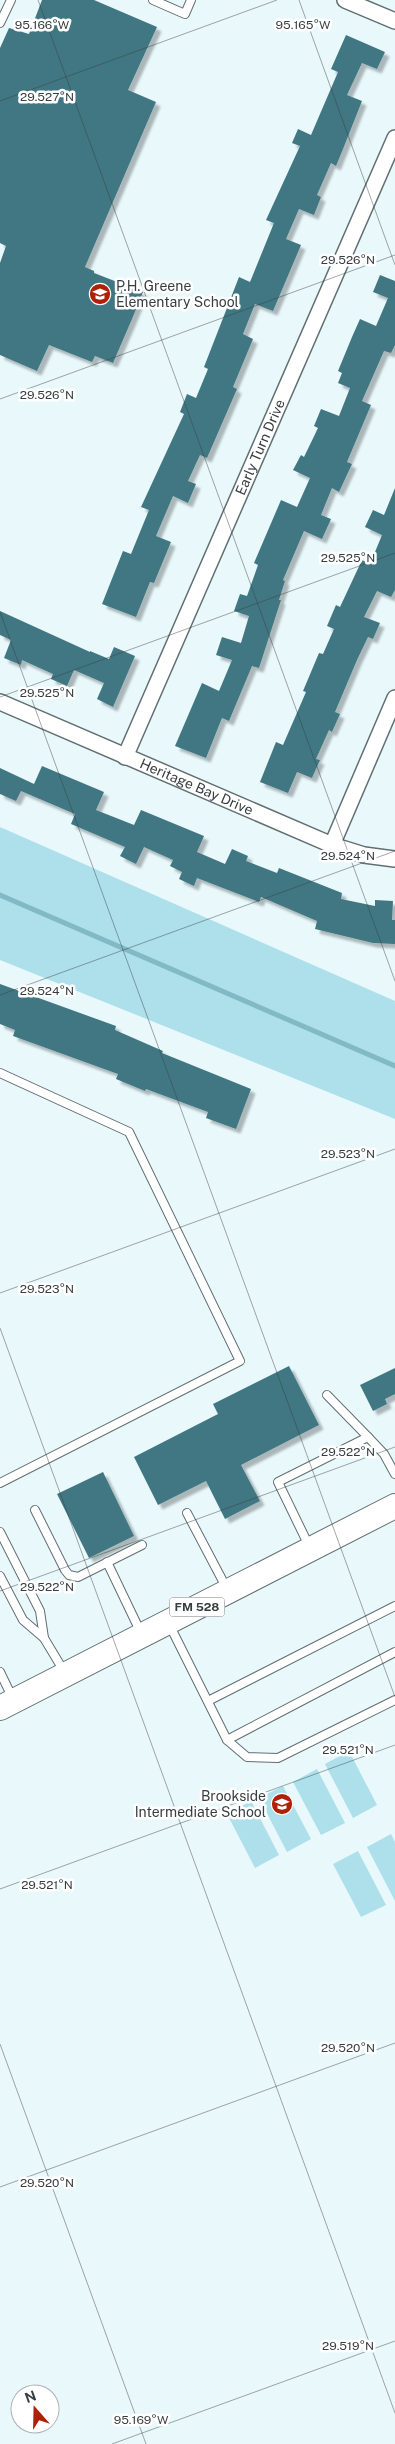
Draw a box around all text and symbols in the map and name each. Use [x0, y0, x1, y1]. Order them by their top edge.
text: 95.166°W [15, 18, 70, 32]
text: 95.165°W [276, 18, 331, 32]
text: 29.527°N [20, 90, 74, 104]
text: 29.526°N [321, 253, 375, 267]
place label: P.H. Greene Elementary School [116, 278, 239, 310]
school or university icon: P.H. Greene Elementary School [88, 282, 112, 306]
text: 29.526°N [20, 388, 74, 402]
street label: Early Turn Drive [232, 397, 288, 498]
text: 29.525°N [321, 551, 375, 565]
text: 29.525°N [20, 686, 74, 700]
street label: Heritage Bay Drive [137, 755, 256, 818]
text: 29.524°N [321, 849, 375, 863]
text: 29.524°N [20, 984, 74, 998]
text: 29.523°N [321, 1147, 375, 1161]
text: 29.523°N [20, 1282, 74, 1296]
text: 29.522°N [321, 1445, 375, 1459]
text: 29.522°N [20, 1580, 74, 1594]
road number: FM 528 [170, 1598, 224, 1616]
text: 29.521°N [322, 1743, 374, 1757]
place label: Brookside Intermediate School [135, 1788, 266, 1820]
school or university icon: Brookside Intermediate School [270, 1792, 294, 1816]
text: 29.521°N [21, 1878, 73, 1892]
text: 29.520°N [321, 2041, 375, 2055]
text: 29.520°N [20, 2176, 74, 2190]
text: 29.519°N [322, 2339, 374, 2353]
north arrow [10, 2384, 60, 2434]
text: N [23, 2387, 38, 2406]
text: 95.169°W [114, 2413, 169, 2427]

